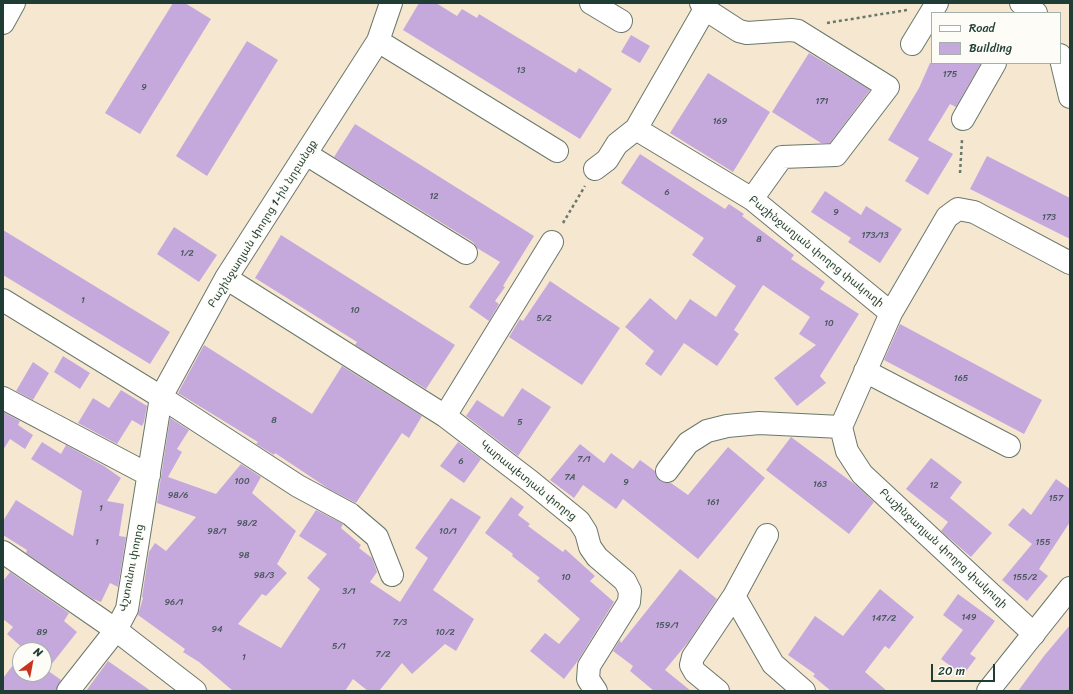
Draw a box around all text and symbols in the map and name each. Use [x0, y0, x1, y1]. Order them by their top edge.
legend [931, 12, 1061, 64]
text: Road [969, 17, 995, 39]
text: Building [969, 37, 1012, 59]
house number: 13 [517, 66, 525, 76]
house number: 175 [943, 70, 957, 80]
house number: 9 [141, 83, 147, 93]
house number: 171 [816, 97, 828, 107]
house number: 169 [713, 117, 727, 127]
street label: Բաշինջաղյան փողոց 1-ին նրբանցք [206, 138, 320, 310]
house number: 6 [664, 188, 670, 198]
house number: 12 [429, 192, 439, 202]
street label: Բաշինջաղյան փողոց փակուղի [746, 193, 886, 311]
house number: 9 [833, 208, 839, 218]
house number: 173 [1042, 213, 1056, 223]
house number: 173/13 [861, 231, 889, 241]
house number: 8 [756, 235, 762, 245]
house number: 1/2 [180, 249, 194, 259]
house number: 1 [81, 296, 85, 306]
house number: 10 [350, 306, 360, 316]
house number: 5/2 [536, 314, 552, 324]
house number: 10 [824, 319, 834, 329]
house number: 165 [954, 374, 968, 384]
house number: 8 [271, 416, 277, 426]
house number: 5 [517, 418, 523, 428]
street label: Կարապետյան փողոց [477, 438, 579, 524]
house number: 7/1 [577, 455, 591, 465]
house number: 6 [458, 457, 464, 467]
house number: 7A [564, 473, 576, 483]
house number: 100 [234, 477, 250, 487]
house number: 9 [623, 478, 629, 488]
house number: 163 [813, 480, 827, 490]
house number: 12 [929, 481, 939, 491]
street label: Բաշինջաղյան փողոց փակուղի [876, 486, 1010, 612]
house number: 98/6 [168, 491, 188, 501]
house number: 157 [1049, 494, 1063, 504]
house number: 161 [707, 498, 719, 508]
house number: 1 [99, 504, 103, 514]
house number: 98/2 [237, 519, 257, 529]
street label: Վշտունու փողոց [117, 523, 147, 613]
house number: 98/1 [207, 527, 227, 537]
house number: 10/1 [439, 527, 457, 537]
house number: 1 [95, 538, 99, 548]
house number: 155 [1036, 538, 1050, 548]
house number: 98 [239, 551, 249, 561]
house number: 98/3 [254, 571, 274, 581]
house number: 10 [561, 573, 571, 583]
house number: 155/2 [1013, 573, 1037, 583]
house number: 3/1 [342, 587, 356, 597]
house number: 96/1 [165, 598, 183, 608]
house number: 149 [961, 613, 977, 623]
house number: 147/2 [872, 614, 896, 624]
house number: 7/3 [393, 618, 407, 628]
house number: 159/1 [655, 621, 679, 631]
house number: 94 [211, 625, 223, 635]
house number: 89 [37, 628, 47, 638]
house number: 10/2 [435, 628, 455, 638]
north arrow [12, 642, 52, 682]
text: N [30, 642, 46, 662]
house number: 5/1 [332, 642, 346, 652]
house number: 7/2 [376, 650, 390, 660]
house number: 1 [242, 653, 246, 663]
scale bar [933, 656, 997, 682]
text: 20 m [938, 660, 965, 682]

